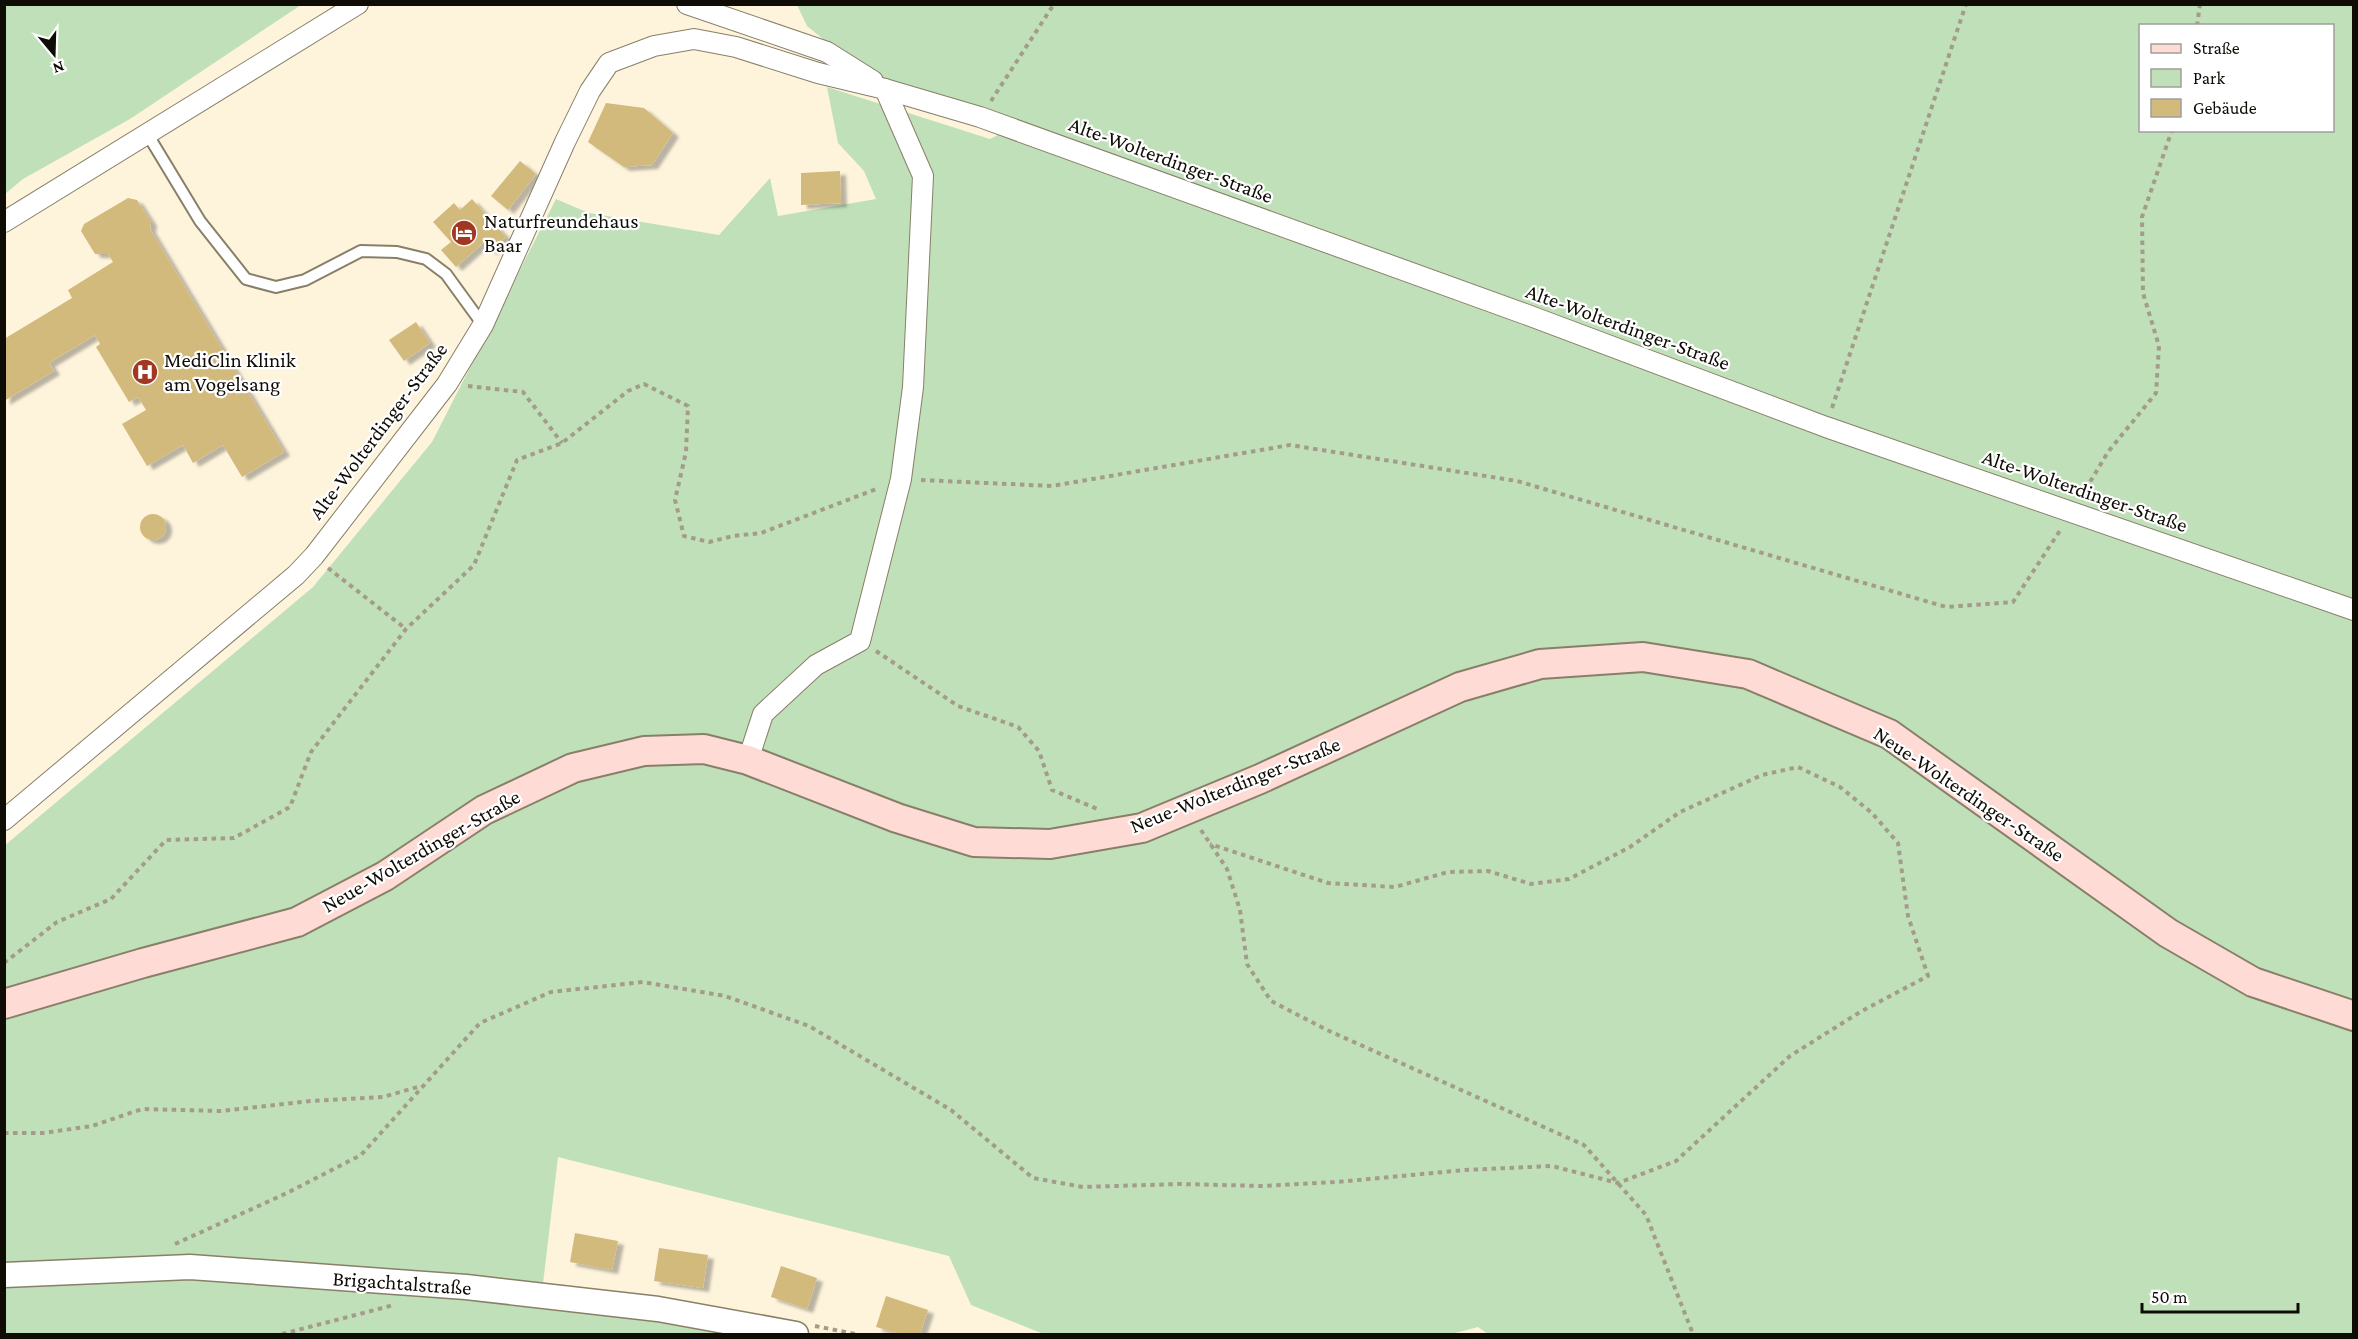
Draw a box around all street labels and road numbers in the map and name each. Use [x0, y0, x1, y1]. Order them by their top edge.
street label: Alte-Wolterdinger-Straße [1066, 112, 1276, 208]
street label: Alte-Wolterdinger-Straße [1523, 279, 1733, 375]
street label: Alte-Wolterdinger-Straße [304, 338, 452, 524]
street label: Alte-Wolterdinger-Straße [1979, 445, 2191, 537]
street label: Neue-Wolterdinger-Straße [1869, 721, 2069, 867]
street label: Neue-Wolterdinger-Straße [1126, 732, 1344, 838]
street label: Neue-Wolterdinger-Straße [318, 784, 524, 918]
street label: Brigachtalstraße [332, 1266, 472, 1300]

